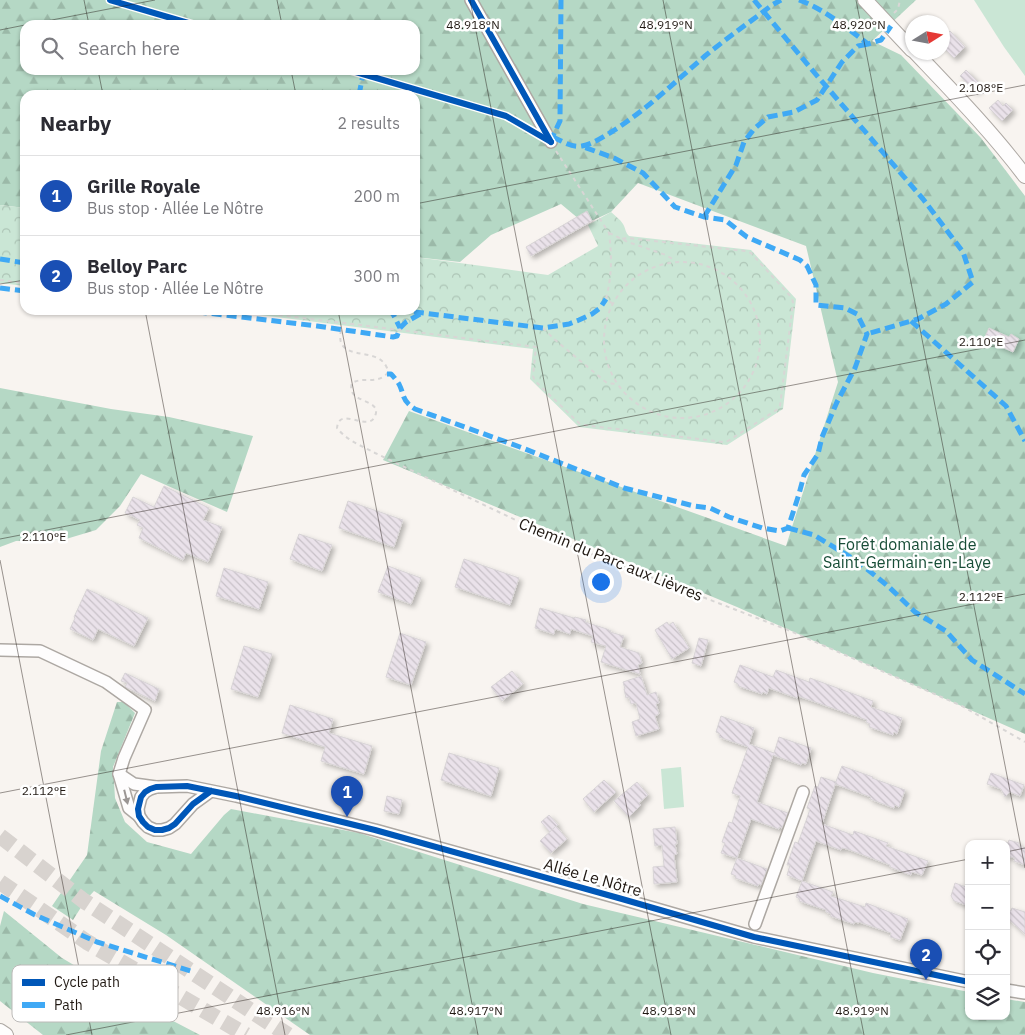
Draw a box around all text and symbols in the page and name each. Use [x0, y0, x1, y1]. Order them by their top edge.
north arrow [905, 15, 950, 60]
text: 48.918°N [446, 17, 500, 32]
text: 48.919°N [639, 17, 693, 32]
text: 48.920°N [832, 17, 886, 32]
search box [20, 20, 420, 75]
icon: search [38, 34, 66, 62]
text: Search here [78, 36, 180, 60]
text: 2.108°E [959, 80, 1003, 95]
text: Nearby [40, 109, 111, 137]
text: 2 results [337, 113, 400, 133]
text: Grille Royale [87, 174, 200, 198]
text: 1 [51, 186, 61, 206]
text: 200 m [353, 186, 400, 206]
text: Bus stop · Allée Le Nôtre [87, 198, 263, 218]
text: Belloy Parc [87, 254, 187, 278]
text: 2 [51, 266, 61, 286]
text: 300 m [353, 266, 400, 286]
text: Bus stop · Allée Le Nôtre [87, 278, 263, 298]
text: 2.110°E [959, 334, 1003, 349]
street label: Chemin du Parc aux Lièvres [516, 513, 706, 605]
text: 2.110°E [22, 529, 66, 544]
park label: Forêt domaniale de Saint-Germain-en-Laye [823, 534, 991, 572]
your location [588, 569, 614, 595]
text: 2.112°E [959, 589, 1003, 604]
pin: 1 [331, 776, 363, 817]
text: 2.112°E [22, 783, 66, 798]
one-way arrow [122, 789, 130, 804]
map controls [965, 840, 1010, 1020]
button: + [965, 840, 1010, 885]
street label: Allée Le Nôtre [542, 853, 645, 901]
button: − [965, 885, 1010, 930]
button: locate [965, 930, 1010, 975]
pin: 2 [910, 939, 942, 980]
legend [12, 965, 178, 1022]
text: Cycle path [54, 973, 120, 991]
button: layers [965, 975, 1010, 1020]
text: Path [54, 996, 83, 1014]
text: 48.916°N [256, 1003, 310, 1018]
text: 48.917°N [449, 1003, 503, 1018]
text: 48.918°N [642, 1003, 696, 1018]
text: 48.919°N [835, 1003, 889, 1018]

